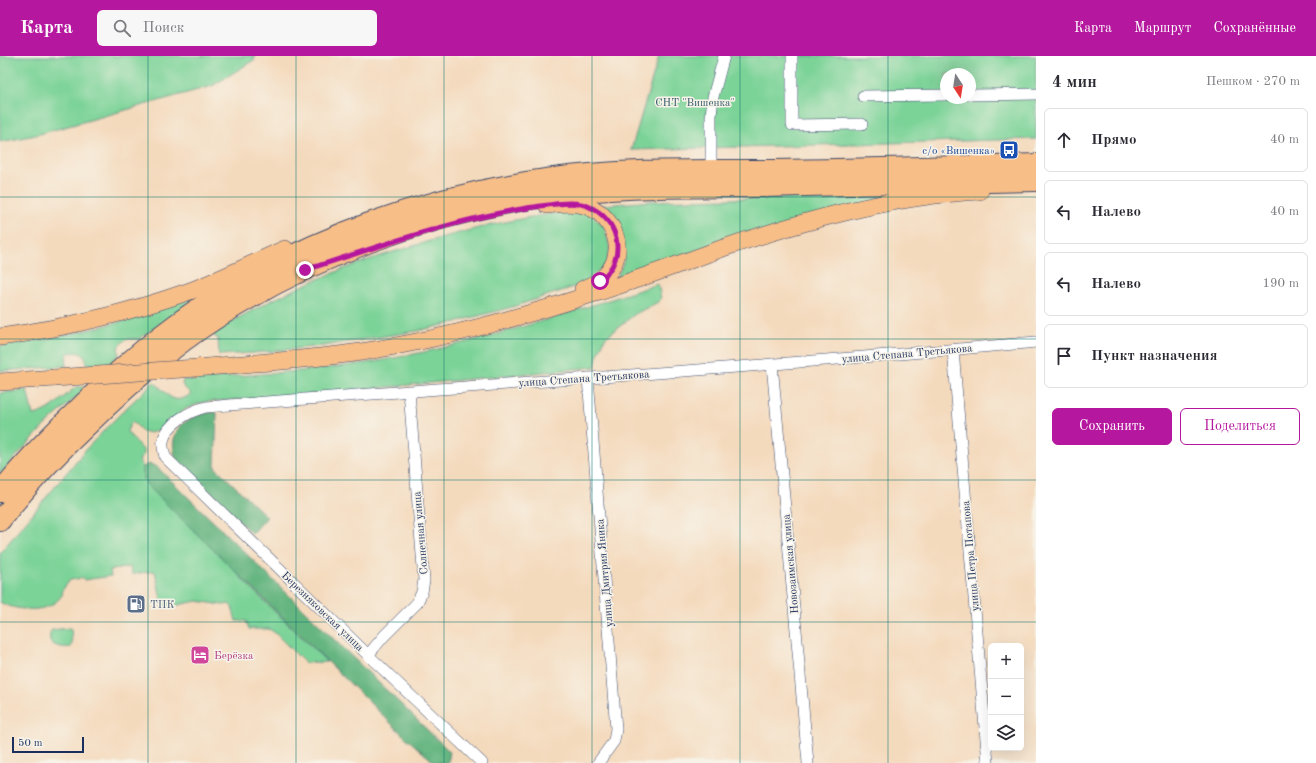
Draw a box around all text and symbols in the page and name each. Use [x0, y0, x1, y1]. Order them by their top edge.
search box [97, 10, 377, 46]
icon: search [111, 17, 133, 39]
text: Карта [20, 19, 73, 38]
text: Поиск [143, 21, 184, 36]
text: Карта [1074, 21, 1112, 35]
text: Маршрут [1134, 21, 1191, 35]
text: Сохранённые [1213, 21, 1296, 35]
north arrow [940, 68, 976, 104]
text: 4 мин [1052, 74, 1097, 91]
text: Пешком · 270 m [1206, 75, 1300, 88]
park label: СНТ "Вишенка" [655, 98, 735, 109]
icon: ahead [1053, 129, 1075, 151]
text: Прямо [1091, 133, 1137, 148]
text: 40 m [1270, 133, 1299, 146]
bus stop icon: с/о «Вишенка» [998, 139, 1020, 161]
place label: с/о «Вишенка» [922, 146, 995, 157]
icon: left [1053, 201, 1075, 223]
text: Налево [1091, 205, 1141, 220]
text: 40 m [1270, 205, 1299, 218]
route end [296, 261, 314, 279]
route start [591, 272, 609, 290]
icon: left [1053, 273, 1075, 295]
text: Налево [1091, 277, 1141, 292]
text: 190 m [1262, 277, 1299, 290]
street label: улица Степана Третьякова [841, 343, 974, 366]
icon: arrive [1053, 345, 1075, 367]
text: Пункт назначения [1091, 349, 1218, 364]
street label: улица Степана Третьякова [518, 369, 650, 390]
button: Сохранить [1052, 408, 1172, 445]
button: Поделиться [1180, 408, 1300, 445]
street label: Солнечная улица [412, 490, 431, 575]
street label: улица Петра Потапова [961, 499, 982, 612]
street label: Новозаимская улица [782, 513, 801, 614]
street label: улица Дмитрия Яника [595, 518, 616, 627]
street label: Березняковская улица [279, 570, 365, 654]
fuel station icon: ТПК [125, 593, 147, 615]
place label: ТПК [150, 600, 175, 611]
map controls [988, 643, 1024, 751]
button: + [988, 643, 1024, 679]
hotel icon: Берёзка [189, 644, 211, 666]
place label: Берёзка [214, 651, 254, 662]
button: − [988, 679, 1024, 715]
button: layers [988, 715, 1024, 751]
scale bar [12, 735, 84, 754]
text: 50 m [18, 738, 43, 749]

